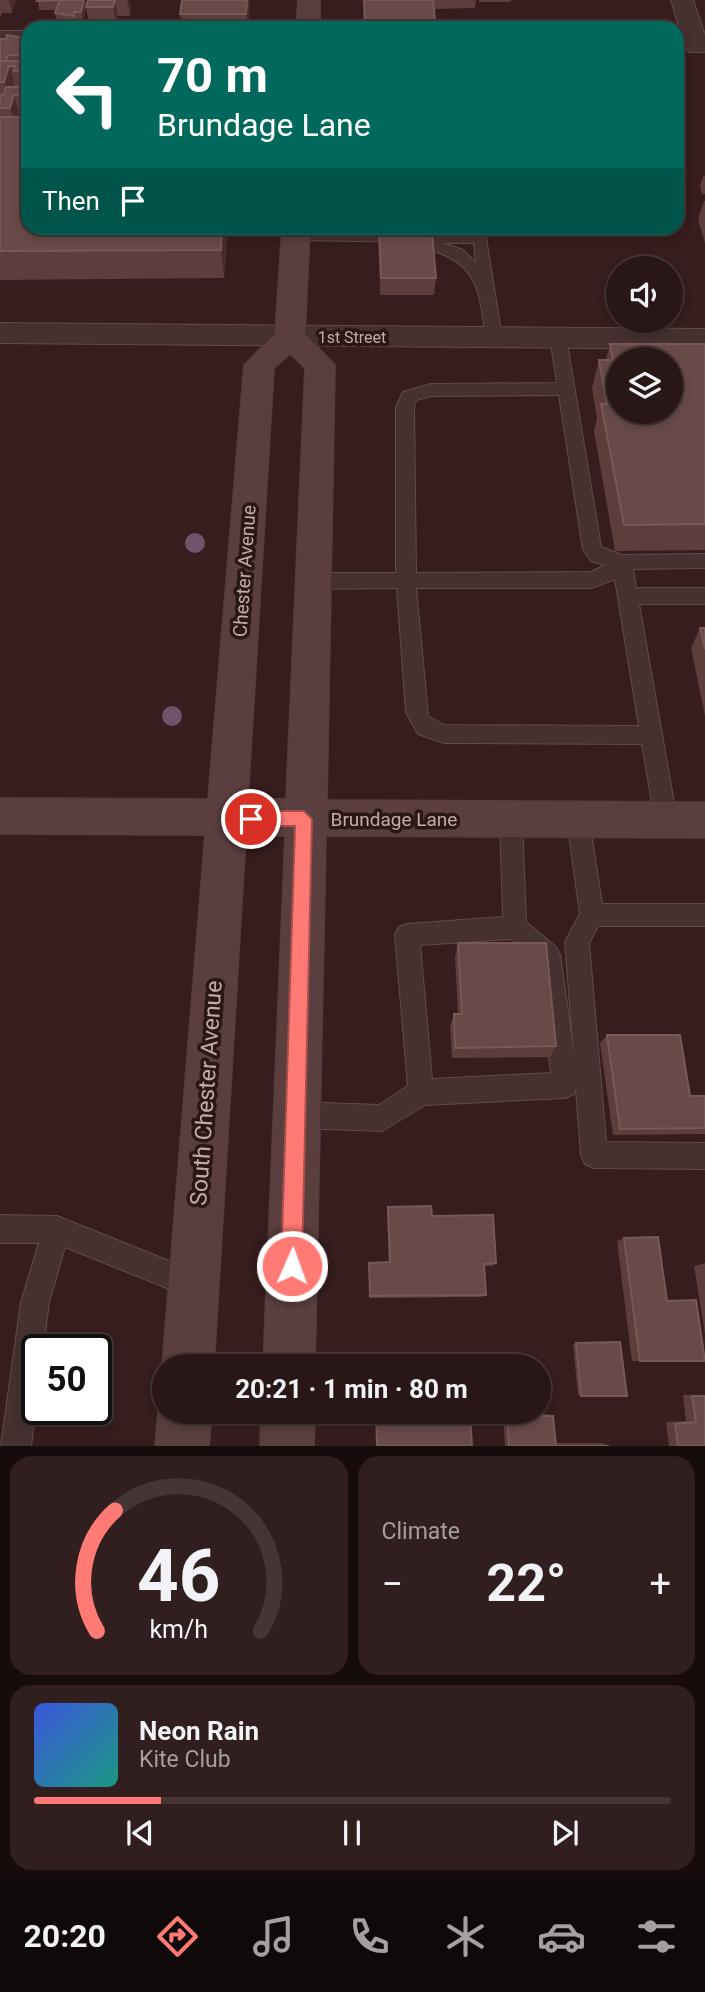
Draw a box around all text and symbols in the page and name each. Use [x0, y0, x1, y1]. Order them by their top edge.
text: 70 m [157, 47, 268, 104]
icon: left [42, 49, 133, 140]
text: Brundage Lane [157, 106, 371, 144]
icon: arrive [114, 182, 152, 220]
text: Then [42, 186, 100, 216]
map controls [606, 256, 683, 424]
button: sound [606, 256, 683, 333]
street label: 1st Street [318, 328, 386, 347]
button: layers [606, 347, 683, 424]
street label: Chester Avenue [228, 504, 261, 638]
pin [221, 789, 281, 849]
icon: arrive [232, 800, 270, 838]
street label: Brundage Lane [331, 808, 457, 831]
street label: South Chester Avenue [185, 980, 228, 1206]
position arrow [255, 1229, 329, 1303]
speed limit sign: 50 [21, 1334, 112, 1425]
text: 20:21 · 1 min · 80 m [235, 1374, 468, 1404]
text: Climate [382, 1518, 460, 1545]
text: 46 [137, 1534, 221, 1620]
text: 22° [486, 1553, 566, 1614]
text: − [382, 1562, 403, 1606]
text: + [649, 1562, 671, 1606]
text: km/h [149, 1615, 208, 1644]
text: Neon Rain [139, 1716, 259, 1746]
text: Kite Club [139, 1746, 231, 1773]
icon: previous [121, 1814, 159, 1852]
icon: pause [333, 1814, 371, 1852]
icon: next [546, 1814, 584, 1852]
icon: directions [153, 1912, 202, 1961]
icon: music [249, 1912, 298, 1961]
icon: phone [345, 1912, 394, 1961]
icon: climate [441, 1912, 490, 1961]
icon: car [537, 1912, 586, 1961]
icon: filters [632, 1912, 681, 1961]
text: 20:20 [23, 1917, 106, 1955]

